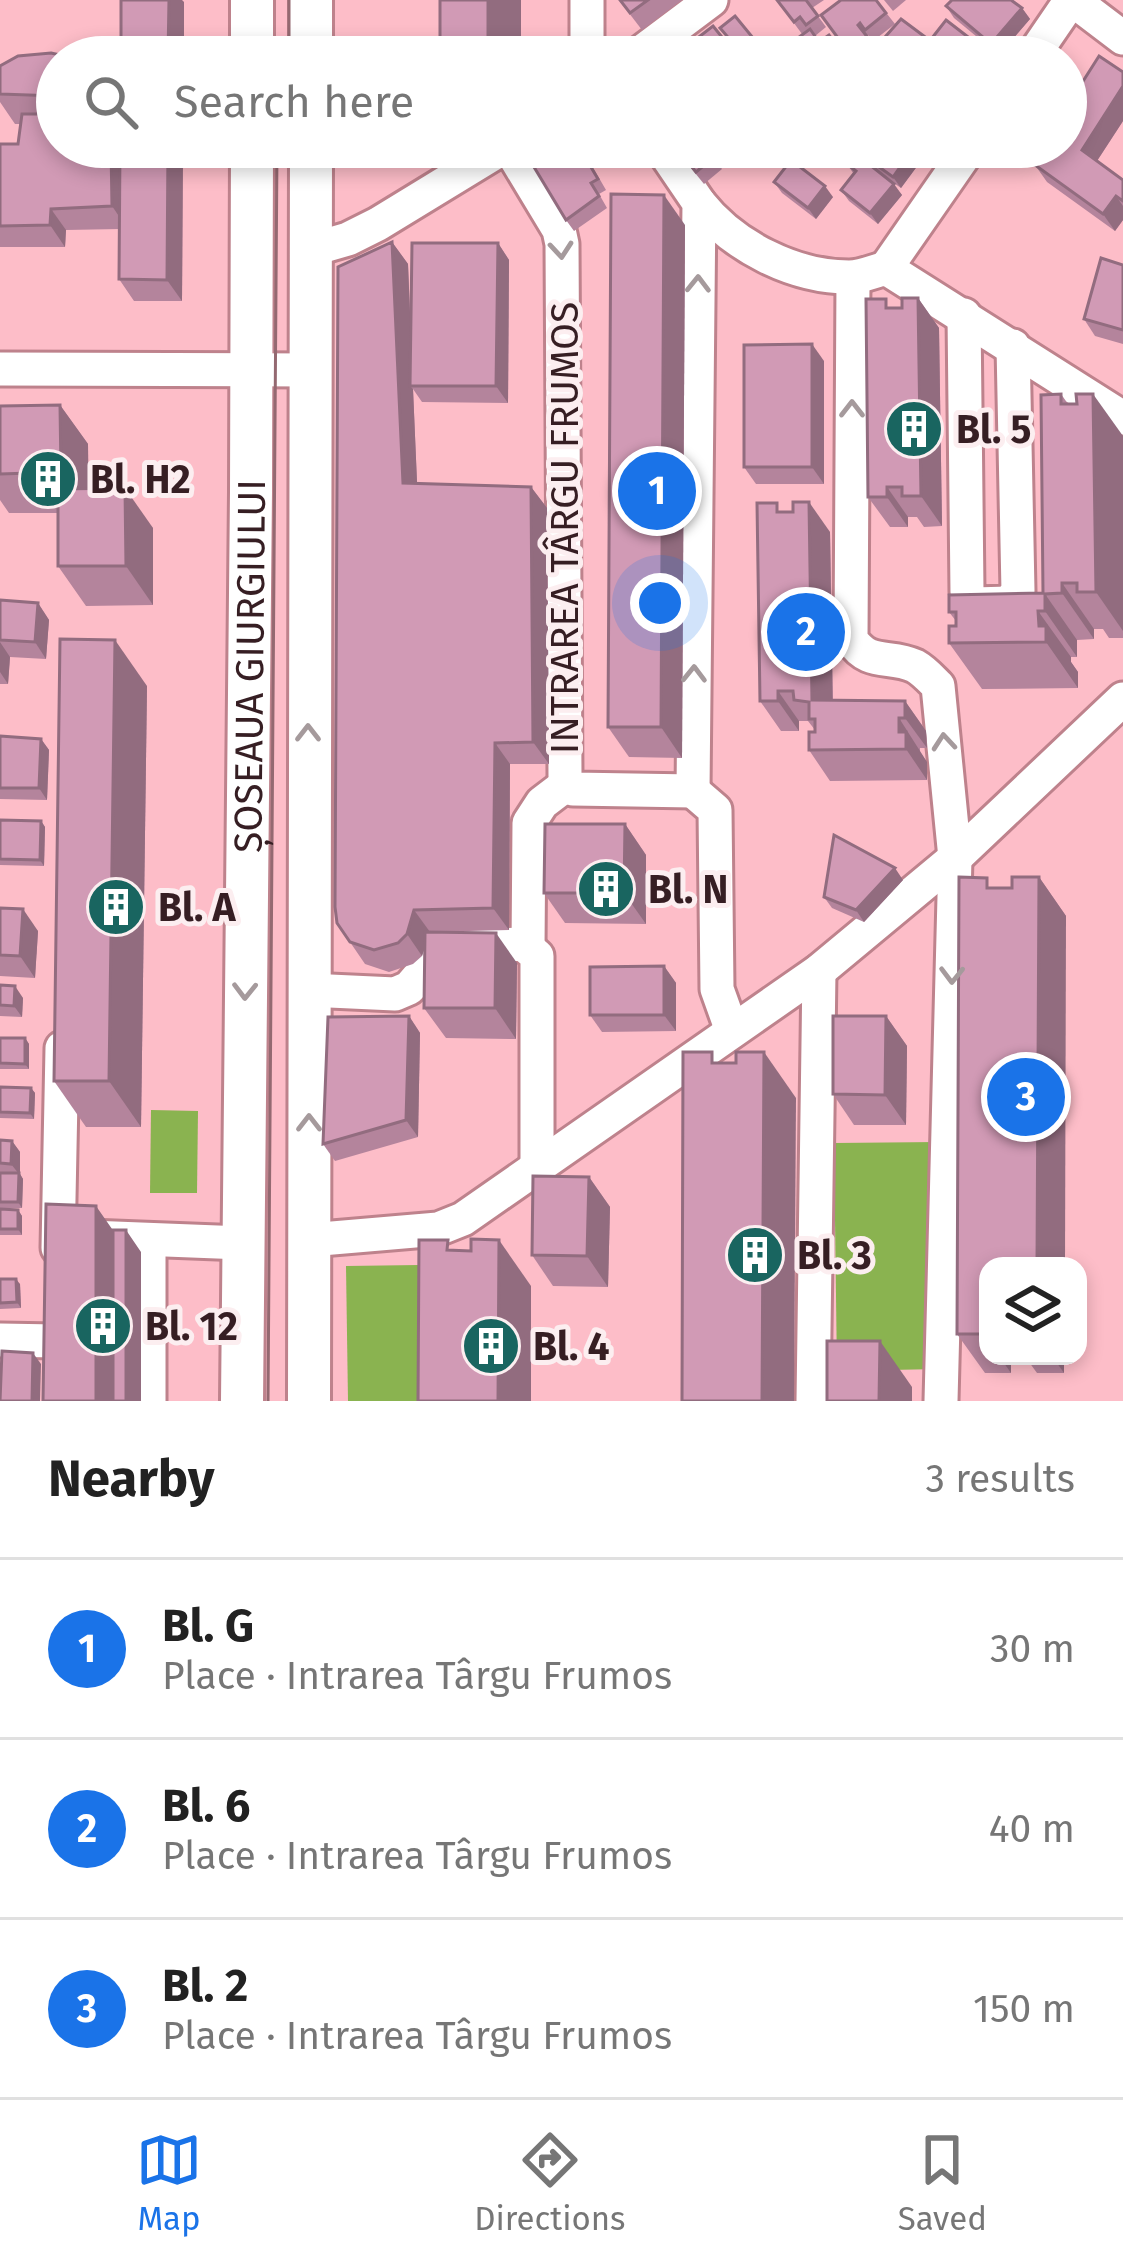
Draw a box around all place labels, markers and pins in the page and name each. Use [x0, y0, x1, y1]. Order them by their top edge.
building icon: Bl. 5 [883, 398, 945, 460]
place label: Bl. 5 [956, 407, 1031, 453]
pin: 1 [618, 446, 696, 536]
building icon: Bl. H2 [17, 448, 79, 510]
place label: Bl. H2 [90, 457, 191, 503]
pin: 2 [767, 587, 845, 677]
building icon: Bl. N [575, 858, 637, 920]
place label: Bl. N [648, 867, 728, 913]
building icon: Bl. A [85, 876, 147, 938]
place label: Bl. A [158, 885, 237, 931]
pin: 3 [987, 1052, 1065, 1142]
building icon: Bl. 3 [724, 1224, 786, 1286]
place label: Bl. 3 [797, 1233, 872, 1279]
building icon: Bl. 12 [72, 1295, 134, 1357]
place label: Bl. 12 [145, 1304, 238, 1350]
building icon: Bl. 4 [460, 1315, 522, 1377]
place label: Bl. 4 [533, 1324, 610, 1370]

